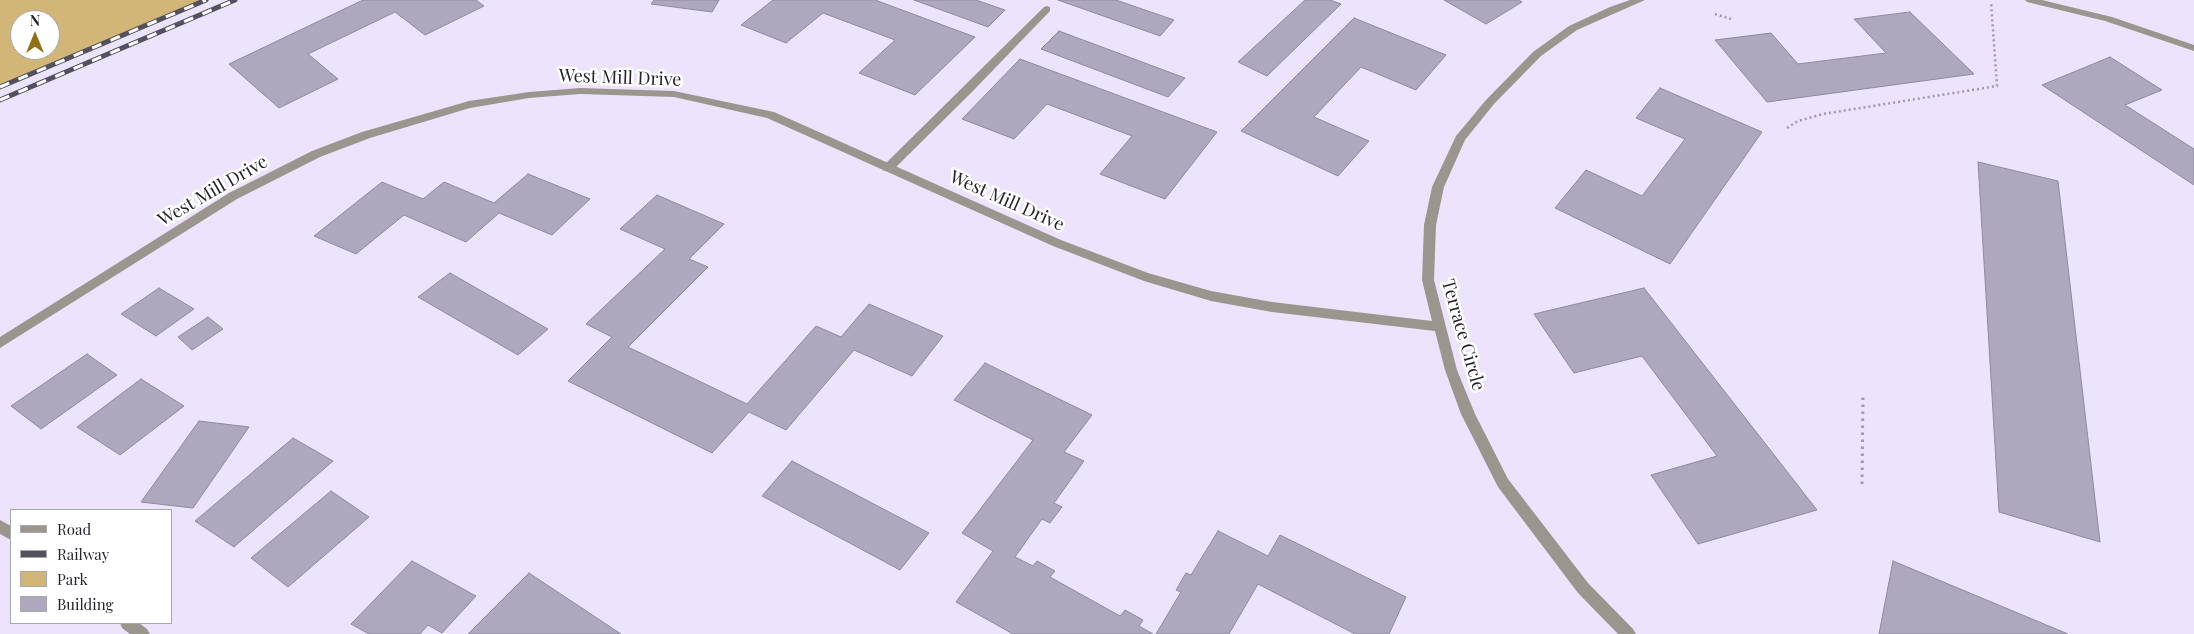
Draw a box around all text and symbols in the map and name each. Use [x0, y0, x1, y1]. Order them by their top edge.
north arrow [10, 10, 60, 60]
text: N [30, 11, 40, 30]
street label: West Mill Drive [558, 65, 682, 91]
street label: West Mill Drive [154, 151, 272, 231]
street label: West Mill Drive [947, 166, 1067, 236]
street label: Terrace Circle [1437, 277, 1489, 393]
legend [10, 509, 172, 624]
text: Road [57, 519, 91, 539]
text: Railway [57, 544, 109, 564]
text: Park [57, 569, 88, 589]
text: Building [57, 594, 113, 614]

